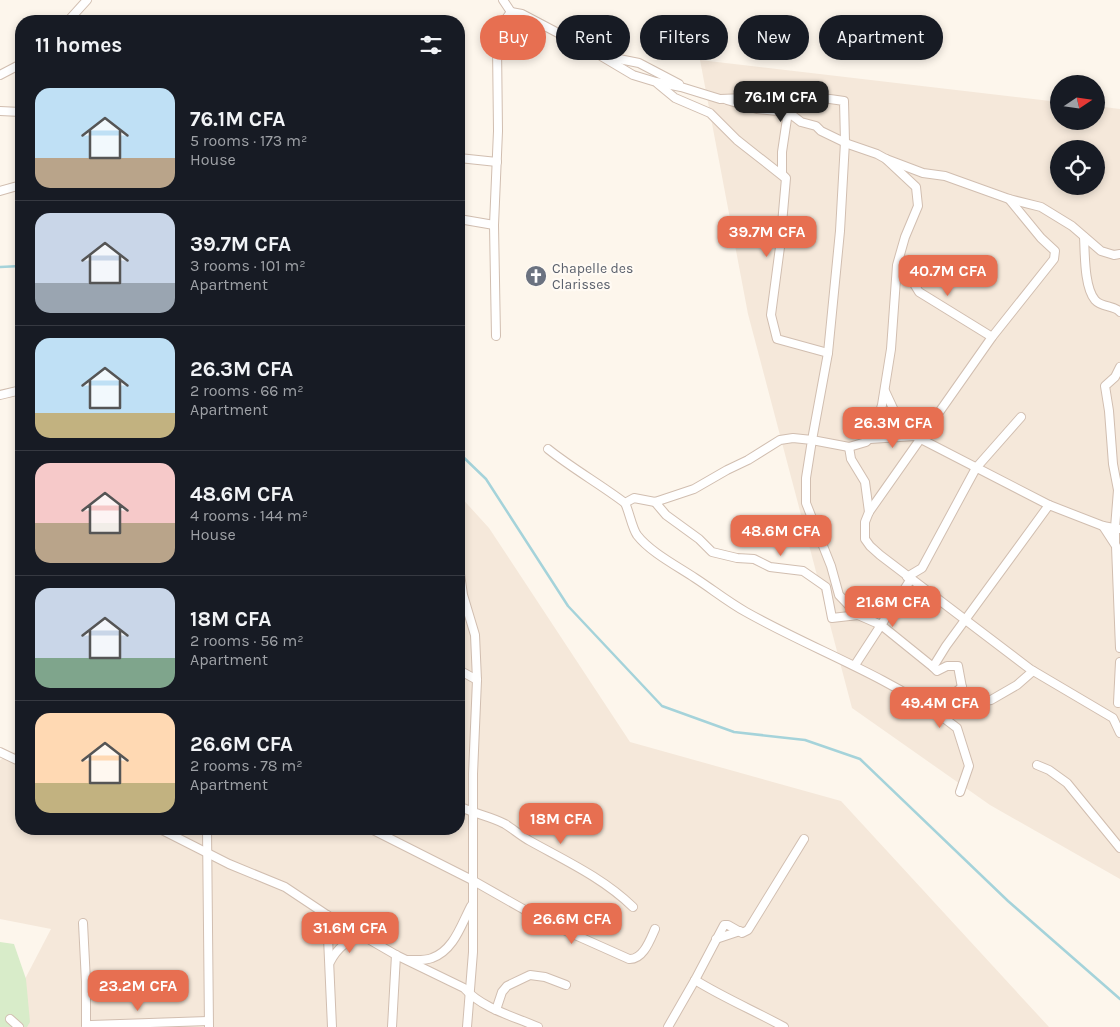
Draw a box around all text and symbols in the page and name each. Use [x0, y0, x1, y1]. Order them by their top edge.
chip: Buy [480, 15, 546, 60]
chip: Rent [556, 15, 630, 60]
chip: Filters [640, 15, 728, 60]
chip: New [738, 15, 809, 60]
chip: Apartment [819, 15, 943, 60]
icon: filters [417, 31, 445, 59]
text: 11 homes [35, 33, 122, 57]
north arrow [1050, 75, 1105, 130]
map controls [1050, 75, 1105, 195]
pin: 76.1M CFA [724, 80, 838, 123]
text: 76.1M CFA [745, 87, 817, 106]
text: 76.1M CFA [190, 107, 285, 131]
icon: home [75, 108, 135, 168]
text: 5 rooms · 173 m² [190, 131, 307, 150]
button: locate [1050, 140, 1105, 195]
text: House [190, 150, 236, 169]
pin: 39.7M CFA [710, 216, 824, 258]
text: 39.7M CFA [729, 222, 806, 241]
text: 39.7M CFA [190, 232, 291, 256]
icon: home [75, 233, 135, 293]
pin: 40.7M CFA [891, 254, 1005, 297]
text: 3 rooms · 101 m² [190, 256, 306, 275]
place label: Chapelle des Clarisses [552, 260, 633, 293]
text: 40.7M CFA [910, 261, 986, 280]
church icon: Chapelle des Clarisses [524, 264, 548, 288]
text: Apartment [190, 275, 268, 294]
text: 26.3M CFA [190, 357, 293, 381]
icon: home [75, 358, 135, 418]
text: 2 rooms · 66 m² [190, 381, 304, 400]
text: Apartment [190, 400, 268, 419]
pin: 26.3M CFA [836, 406, 950, 449]
text: 26.3M CFA [854, 413, 932, 432]
text: 48.6M CFA [190, 482, 294, 506]
icon: home [75, 483, 135, 543]
text: 4 rooms · 144 m² [190, 506, 308, 525]
pin: 48.6M CFA [724, 514, 838, 557]
text: 48.6M CFA [742, 521, 820, 540]
text: House [190, 525, 236, 544]
pin: 21.6M CFA [836, 586, 950, 628]
text: 21.6M CFA [856, 592, 930, 611]
text: 18M CFA [190, 607, 271, 631]
icon: home [75, 608, 135, 668]
text: 2 rooms · 56 m² [190, 631, 304, 650]
text: Apartment [190, 650, 268, 669]
pin: 49.4M CFA [883, 686, 997, 729]
text: 49.4M CFA [901, 693, 979, 712]
text: 26.6M CFA [190, 732, 293, 756]
icon: home [75, 733, 135, 793]
text: 2 rooms · 78 m² [190, 756, 303, 775]
text: Apartment [190, 775, 268, 794]
pin: 18M CFA [515, 802, 607, 845]
text: 18M CFA [530, 809, 592, 828]
pin: 26.6M CFA [515, 902, 629, 945]
text: 26.6M CFA [533, 909, 611, 928]
pin: 31.6M CFA [293, 912, 407, 954]
text: 31.6M CFA [313, 918, 387, 937]
pin: 23.2M CFA [81, 970, 195, 1012]
text: 23.2M CFA [99, 976, 177, 995]

